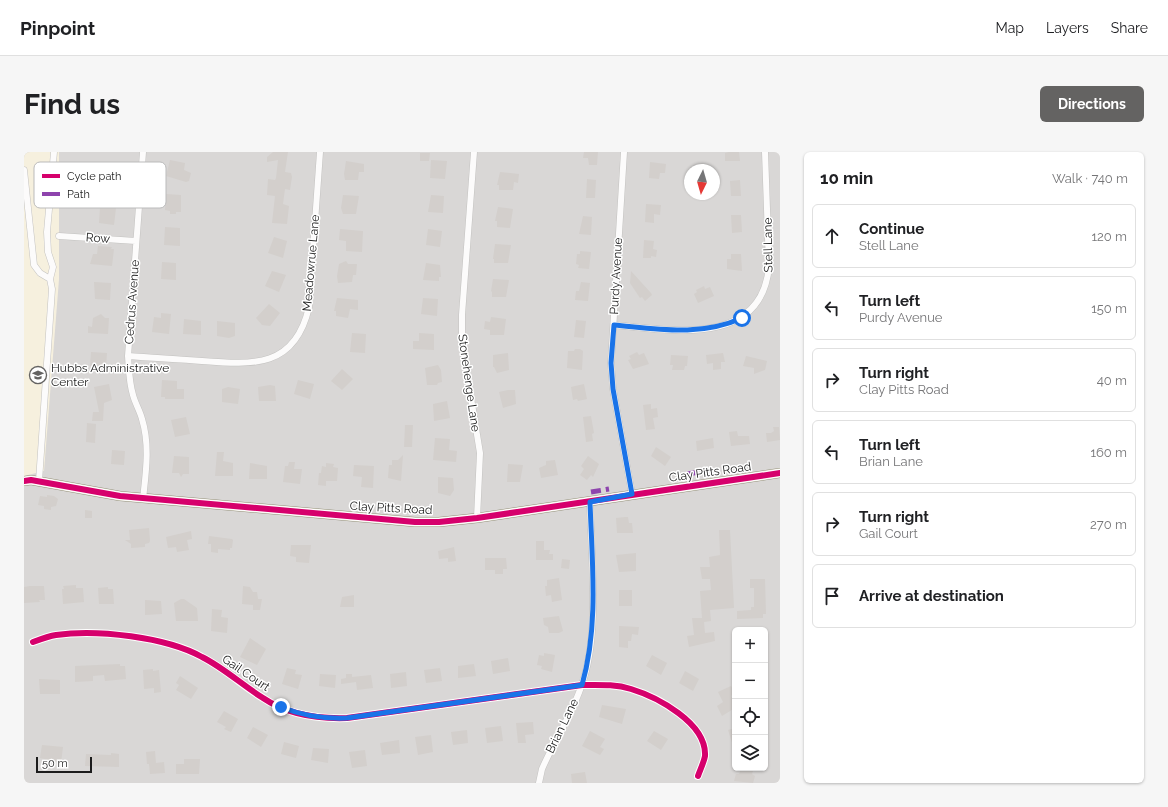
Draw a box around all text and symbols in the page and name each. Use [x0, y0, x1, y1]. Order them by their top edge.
text: Pinpoint [20, 17, 95, 39]
text: Map [996, 20, 1024, 36]
text: Layers [1046, 20, 1089, 36]
text: Share [1111, 20, 1148, 36]
button: Directions [1040, 86, 1144, 122]
text: Find us [24, 88, 120, 121]
legend [34, 162, 166, 208]
north arrow [684, 164, 720, 200]
text: 10 min [820, 168, 873, 188]
text: Cycle path [67, 170, 121, 183]
text: Walk · 740 m [1052, 171, 1128, 186]
text: Path [67, 188, 90, 201]
street label: Meadowrue Lane [300, 214, 322, 312]
street label: Stell Lane [761, 217, 775, 273]
text: Continue [859, 220, 924, 238]
icon: ahead [821, 225, 843, 247]
text: 120 m [1091, 229, 1127, 244]
street label: Row [85, 230, 111, 246]
street label: Purdy Avenue [607, 237, 625, 315]
text: Stell Lane [859, 238, 919, 253]
street label: Cedrus Avenue [122, 259, 142, 345]
text: Turn left [859, 292, 920, 310]
icon: left [821, 297, 843, 319]
text: 150 m [1091, 301, 1127, 316]
route start [733, 309, 751, 327]
text: Purdy Avenue [859, 310, 943, 325]
street label: Stonehenge Lane [455, 333, 483, 433]
place label: Hubbs Administrative Center [51, 361, 169, 389]
text: Turn right [859, 364, 929, 382]
school or university icon: Hubbs Administrative Center [28, 365, 48, 385]
icon: right [821, 369, 843, 391]
text: 40 m [1097, 373, 1127, 388]
text: Clay Pitts Road [859, 382, 949, 397]
text: Turn left [859, 436, 920, 454]
icon: left [821, 441, 843, 463]
text: 160 m [1090, 445, 1127, 460]
text: Brian Lane [859, 454, 923, 469]
street label: Clay Pitts Road [668, 459, 752, 485]
street label: Clay Pitts Road [349, 499, 433, 517]
text: Turn right [859, 508, 929, 526]
icon: right [821, 513, 843, 535]
text: 270 m [1090, 517, 1127, 532]
text: Gail Court [859, 526, 918, 541]
icon: arrive [821, 585, 843, 607]
text: Arrive at destination [859, 587, 1004, 605]
map controls [732, 627, 768, 771]
button: + [732, 627, 768, 663]
street label: Gail Court [220, 652, 272, 694]
button: − [732, 663, 768, 699]
street label: Brian Lane [543, 696, 581, 756]
route end [272, 698, 290, 716]
button: locate [732, 699, 768, 735]
button: layers [732, 735, 768, 771]
scale bar [36, 755, 92, 774]
text: 50 m [42, 757, 68, 770]

